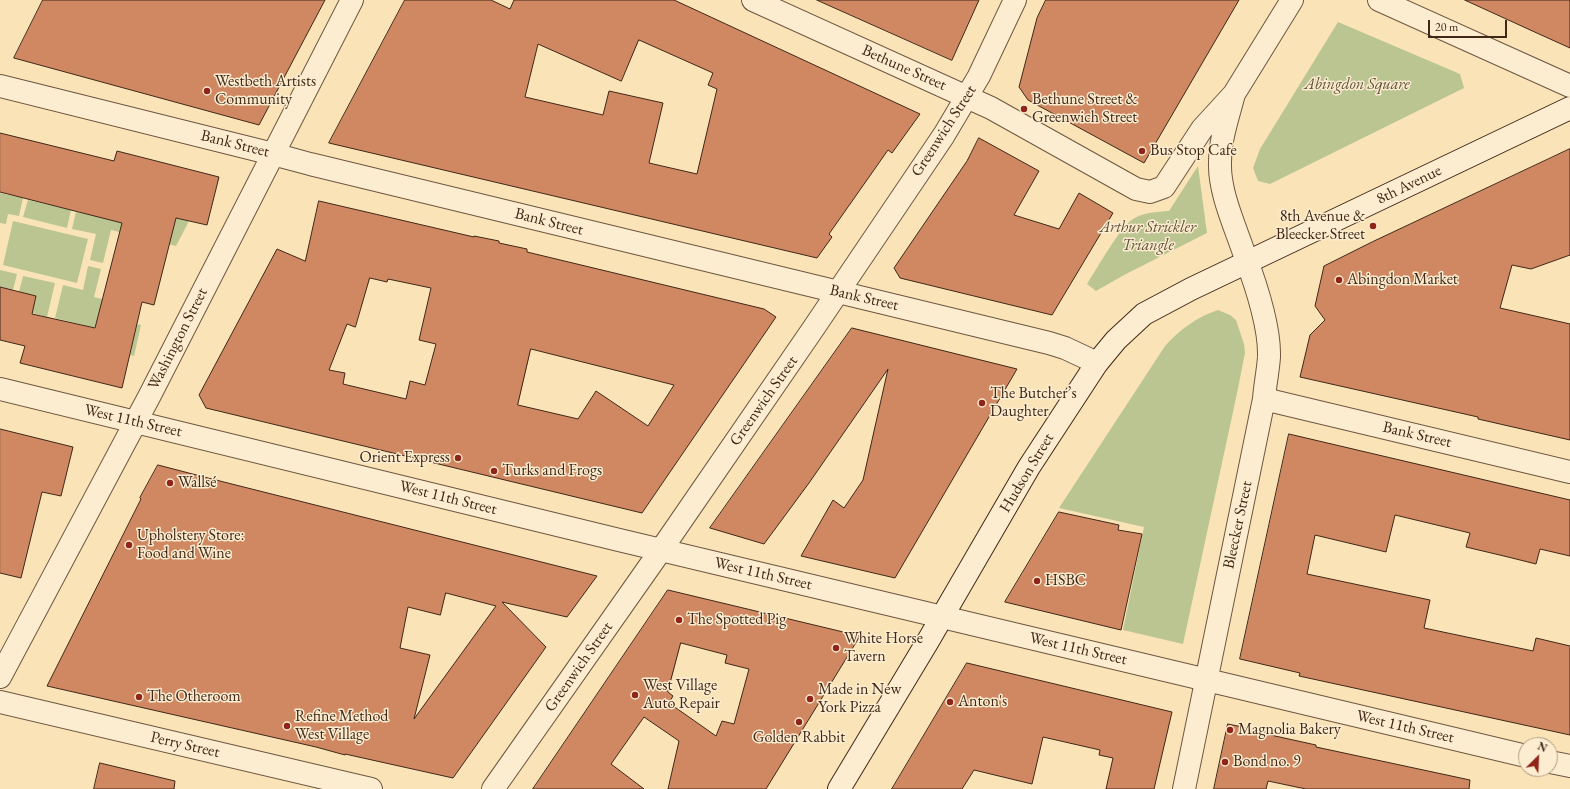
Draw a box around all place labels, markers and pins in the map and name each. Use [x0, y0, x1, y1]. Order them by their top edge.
place label: Westbeth Artists Community [215, 72, 316, 110]
marker: Westbeth Artists Community [202, 86, 212, 96]
place label: Bethune Street & Greenwich Street [1032, 90, 1138, 128]
marker: Bethune Street & Greenwich Street [1019, 104, 1029, 114]
place label: Bus Stop Cafe [1150, 141, 1237, 161]
marker: Bus Stop Cafe [1137, 146, 1147, 156]
place label: 8th Avenue & Bleecker Street [1276, 207, 1365, 245]
marker: 8th Avenue & Bleecker Street [1368, 221, 1378, 231]
place label: Abingdon Market [1347, 270, 1458, 290]
marker: Abingdon Market [1334, 275, 1344, 285]
place label: The Butcher’s Daughter [990, 384, 1077, 422]
marker: The Butcher’s Daughter [977, 398, 987, 408]
place label: Orient Express [359, 448, 450, 468]
marker: Orient Express [453, 453, 463, 463]
place label: Turks and Frogs [502, 461, 602, 481]
marker: Turks and Frogs [489, 466, 499, 476]
place label: Wallsé [178, 473, 217, 493]
marker: Wallsé [165, 478, 175, 488]
place label: Upholstery Store: Food and Wine [137, 526, 245, 564]
marker: Upholstery Store: Food and Wine [124, 540, 134, 550]
place label: HSBC [1045, 571, 1086, 591]
marker: HSBC [1032, 576, 1042, 586]
place label: The Spotted Pig [687, 610, 786, 630]
marker: The Spotted Pig [674, 615, 684, 625]
place label: White Horse Tavern [844, 629, 923, 667]
marker: White Horse Tavern [831, 643, 841, 653]
place label: West Village Auto Repair [643, 676, 720, 714]
place label: Made in New York Pizza [818, 680, 901, 718]
place label: The Otheroom [147, 687, 241, 707]
marker: West Village Auto Repair [630, 690, 640, 700]
marker: The Otheroom [134, 692, 144, 702]
place label: Anton's [958, 692, 1007, 712]
marker: Made in New York Pizza [805, 694, 815, 704]
marker: Anton's [945, 697, 955, 707]
place label: Refine Method West Village [295, 707, 388, 745]
marker: Golden Rabbit [794, 717, 804, 727]
place label: Magnolia Bakery [1238, 720, 1341, 740]
marker: Refine Method West Village [282, 721, 292, 731]
marker: Magnolia Bakery [1225, 725, 1235, 735]
place label: Golden Rabbit [753, 728, 845, 748]
place label: Bond no. 9 [1233, 752, 1301, 772]
marker: Bond no. 9 [1220, 757, 1230, 767]

